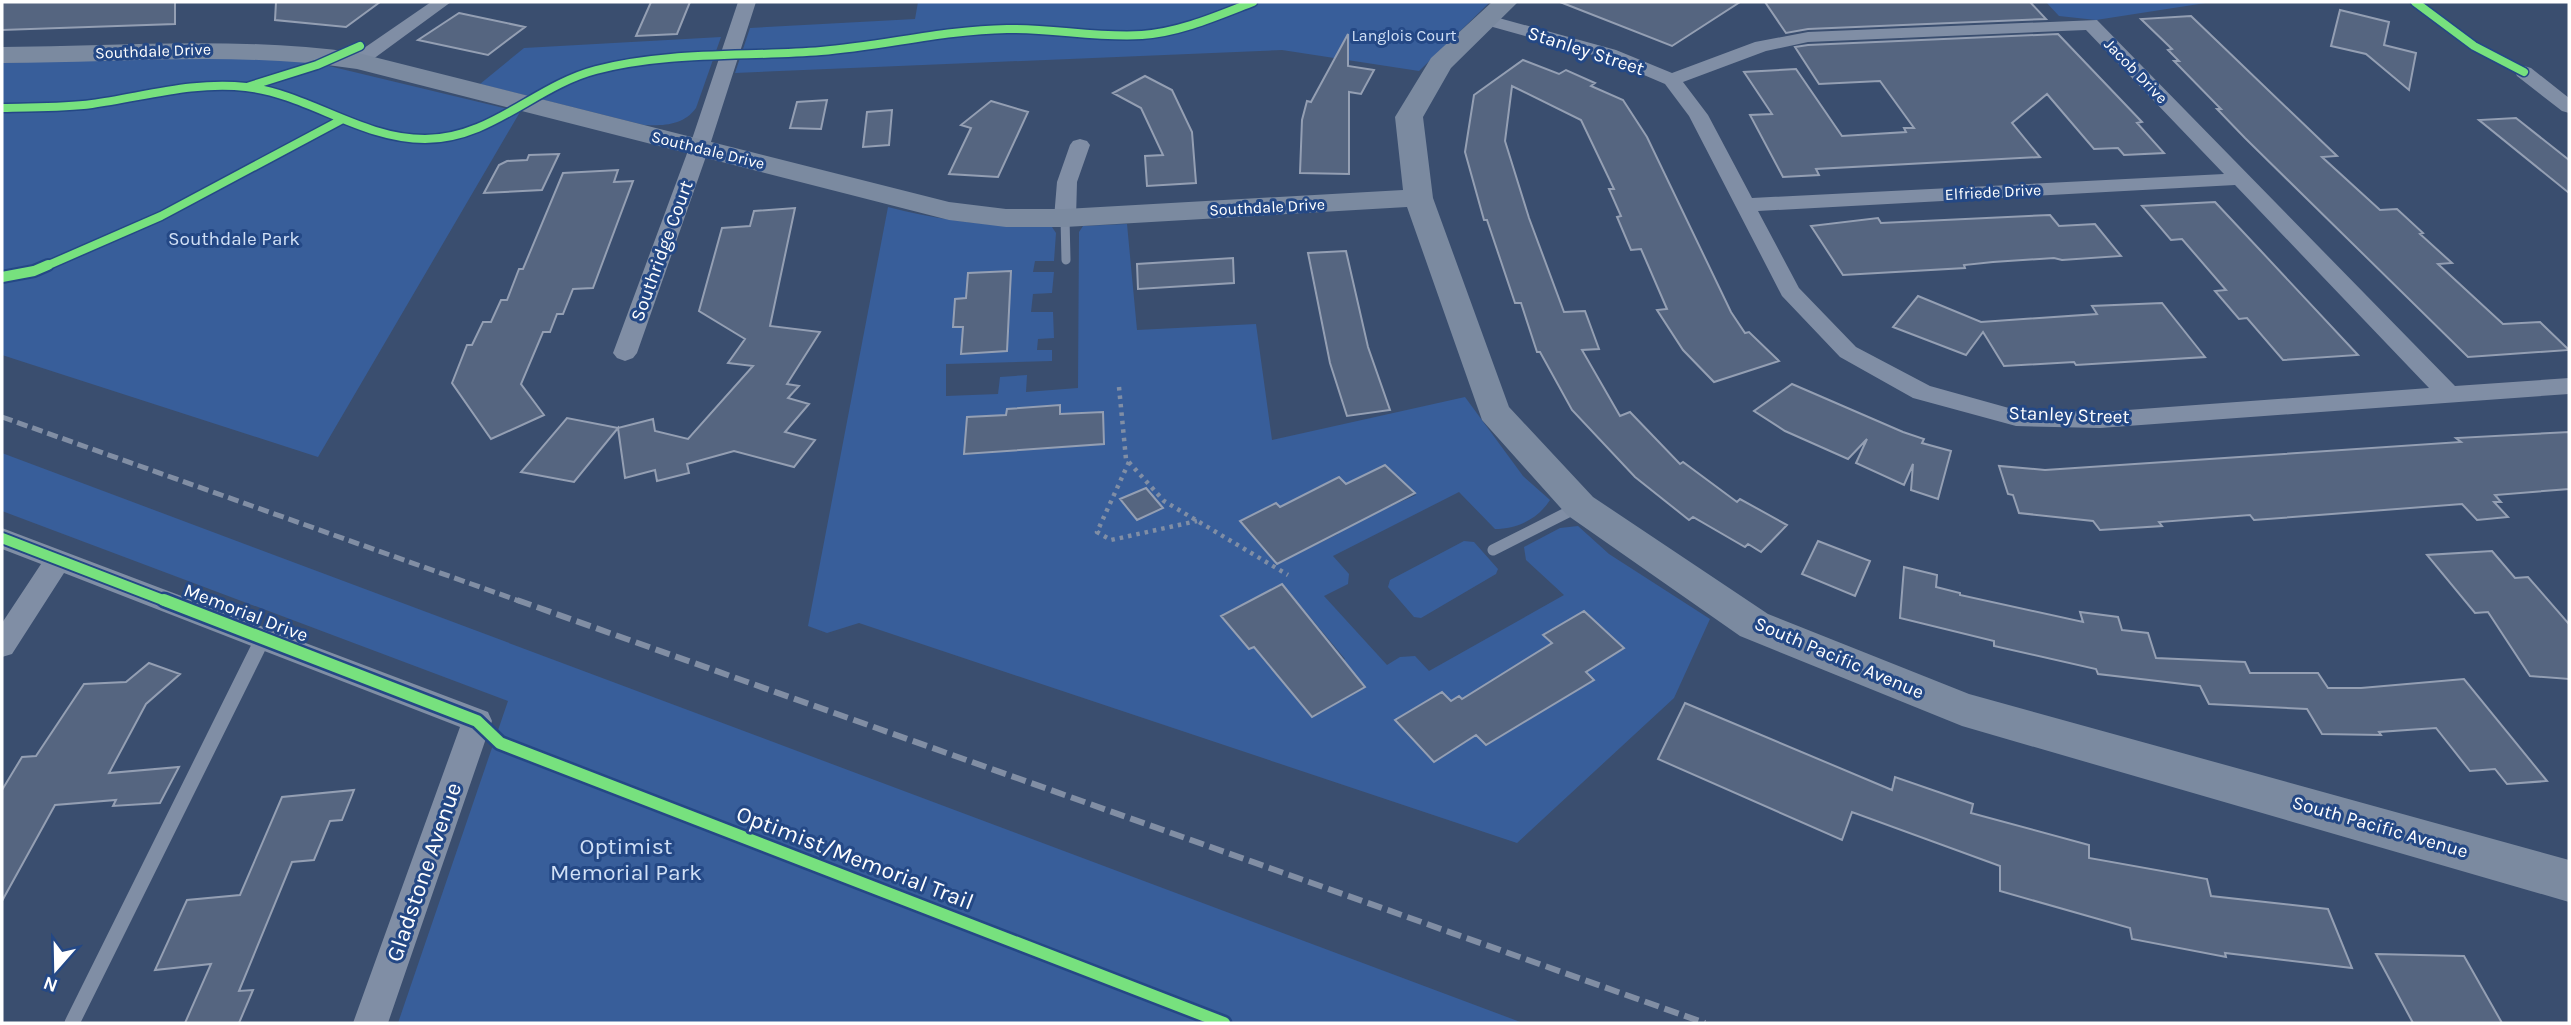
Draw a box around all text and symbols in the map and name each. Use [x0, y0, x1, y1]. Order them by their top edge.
street label: Stanley Street [1525, 22, 1647, 80]
park label: Langlois Court [1351, 26, 1457, 45]
street label: Jacob Drive [2100, 35, 2172, 107]
street label: Southdale Drive [95, 39, 211, 63]
street label: Southdale Drive [649, 127, 767, 173]
street label: Southridge Court [626, 178, 698, 324]
street label: Elfriede Drive [1944, 180, 2042, 204]
street label: Southdale Drive [1209, 194, 1325, 220]
park label: Southdale Park [168, 228, 300, 250]
street label: Stanley Street [2008, 402, 2130, 428]
street label: Memorial Drive [181, 579, 311, 647]
street label: South Pacific Avenue [1751, 612, 1927, 704]
street label: Gladstone Avenue [381, 779, 467, 965]
street label: South Pacific Avenue [2290, 791, 2470, 863]
street label: Optimist/Memorial Trail [733, 800, 977, 916]
park label: Optimist Memorial Park [550, 833, 702, 886]
north arrow [21, 934, 91, 1004]
text: N [40, 971, 61, 997]

